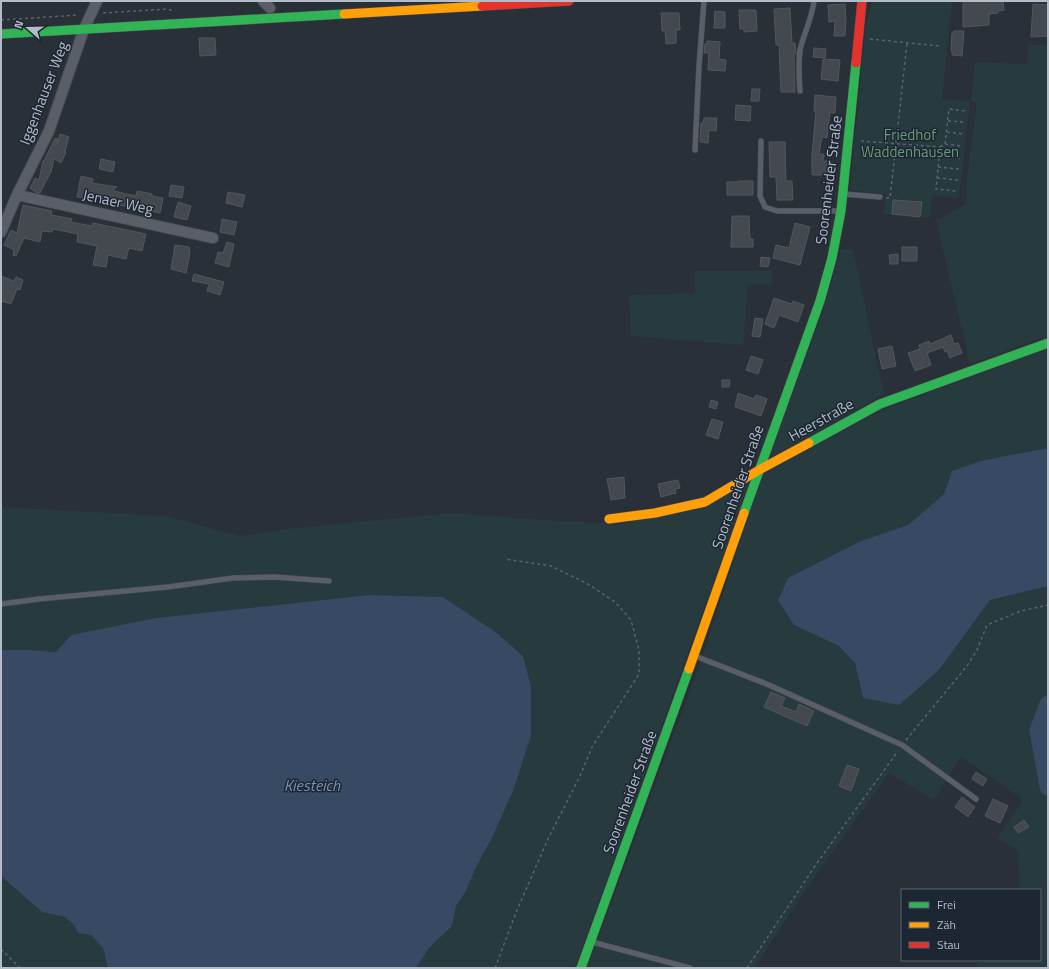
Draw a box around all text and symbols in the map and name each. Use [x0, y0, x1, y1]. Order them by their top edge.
north arrow [8, 8, 48, 48]
text: N [10, 18, 27, 31]
street label: Iggenhauser Weg [13, 37, 74, 148]
street label: Soorenheider Straße [809, 114, 848, 246]
park label: Friedhof Waddenhausen [861, 123, 959, 163]
street label: Jenaer Weg [81, 183, 156, 220]
street label: Heerstraße [784, 392, 858, 447]
street label: Soorenheider Straße [706, 422, 770, 552]
street label: Soorenheider Straße [597, 727, 663, 857]
water label: Kiesteich [284, 773, 341, 797]
legend [901, 889, 1041, 961]
text: Frei [937, 895, 956, 914]
text: Zäh [937, 915, 956, 934]
text: Stau [937, 935, 960, 954]

